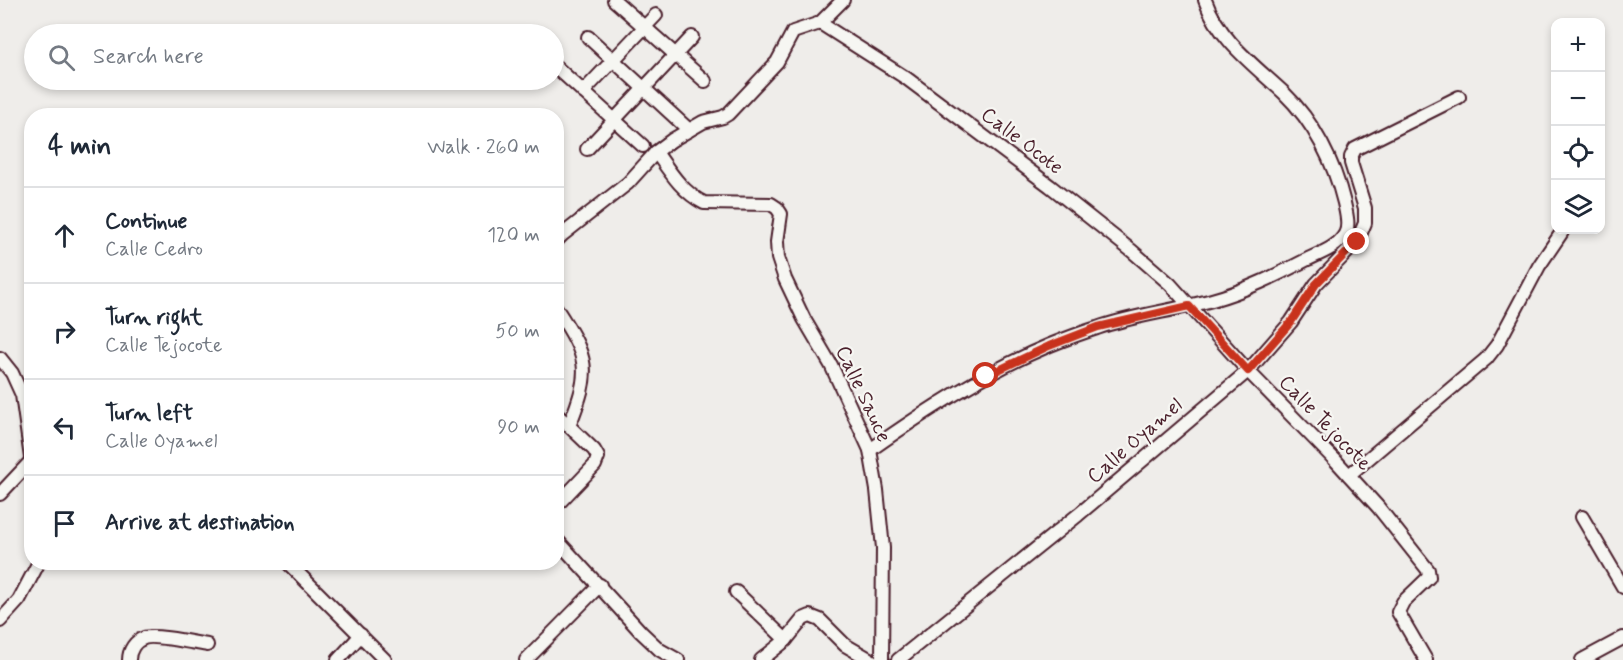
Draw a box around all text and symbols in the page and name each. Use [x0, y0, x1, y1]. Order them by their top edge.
map controls [1551, 18, 1605, 234]
button: + [1551, 18, 1605, 72]
search box [24, 24, 564, 90]
icon: search [45, 41, 78, 74]
text: Search here [93, 43, 204, 71]
button: − [1551, 72, 1605, 126]
street label: Calle Ocote [975, 101, 1069, 181]
button: locate [1551, 126, 1605, 180]
text: 4 min [48, 130, 111, 164]
text: Walk · 260 m [427, 134, 540, 161]
button: layers [1551, 180, 1605, 234]
text: Continue [105, 208, 187, 236]
icon: ahead [48, 219, 81, 252]
text: 120 m [487, 222, 540, 249]
route end [1343, 228, 1369, 254]
text: Calle Cedro [105, 236, 203, 263]
text: Turn right [105, 304, 203, 332]
icon: right [48, 315, 81, 348]
text: 50 m [495, 318, 540, 345]
text: Calle Tejocote [105, 332, 222, 359]
street label: Calle Sauce [828, 341, 898, 447]
route start [972, 362, 998, 388]
street label: Calle Tejocote [1272, 369, 1378, 477]
street label: Calle Oyamel [1081, 392, 1189, 490]
text: Turn left [105, 400, 193, 428]
icon: left [48, 411, 81, 444]
text: 90 m [497, 414, 540, 441]
text: Calle Oyamel [105, 428, 217, 455]
icon: arrive [48, 507, 81, 540]
text: Arrive at destination [105, 509, 295, 537]

